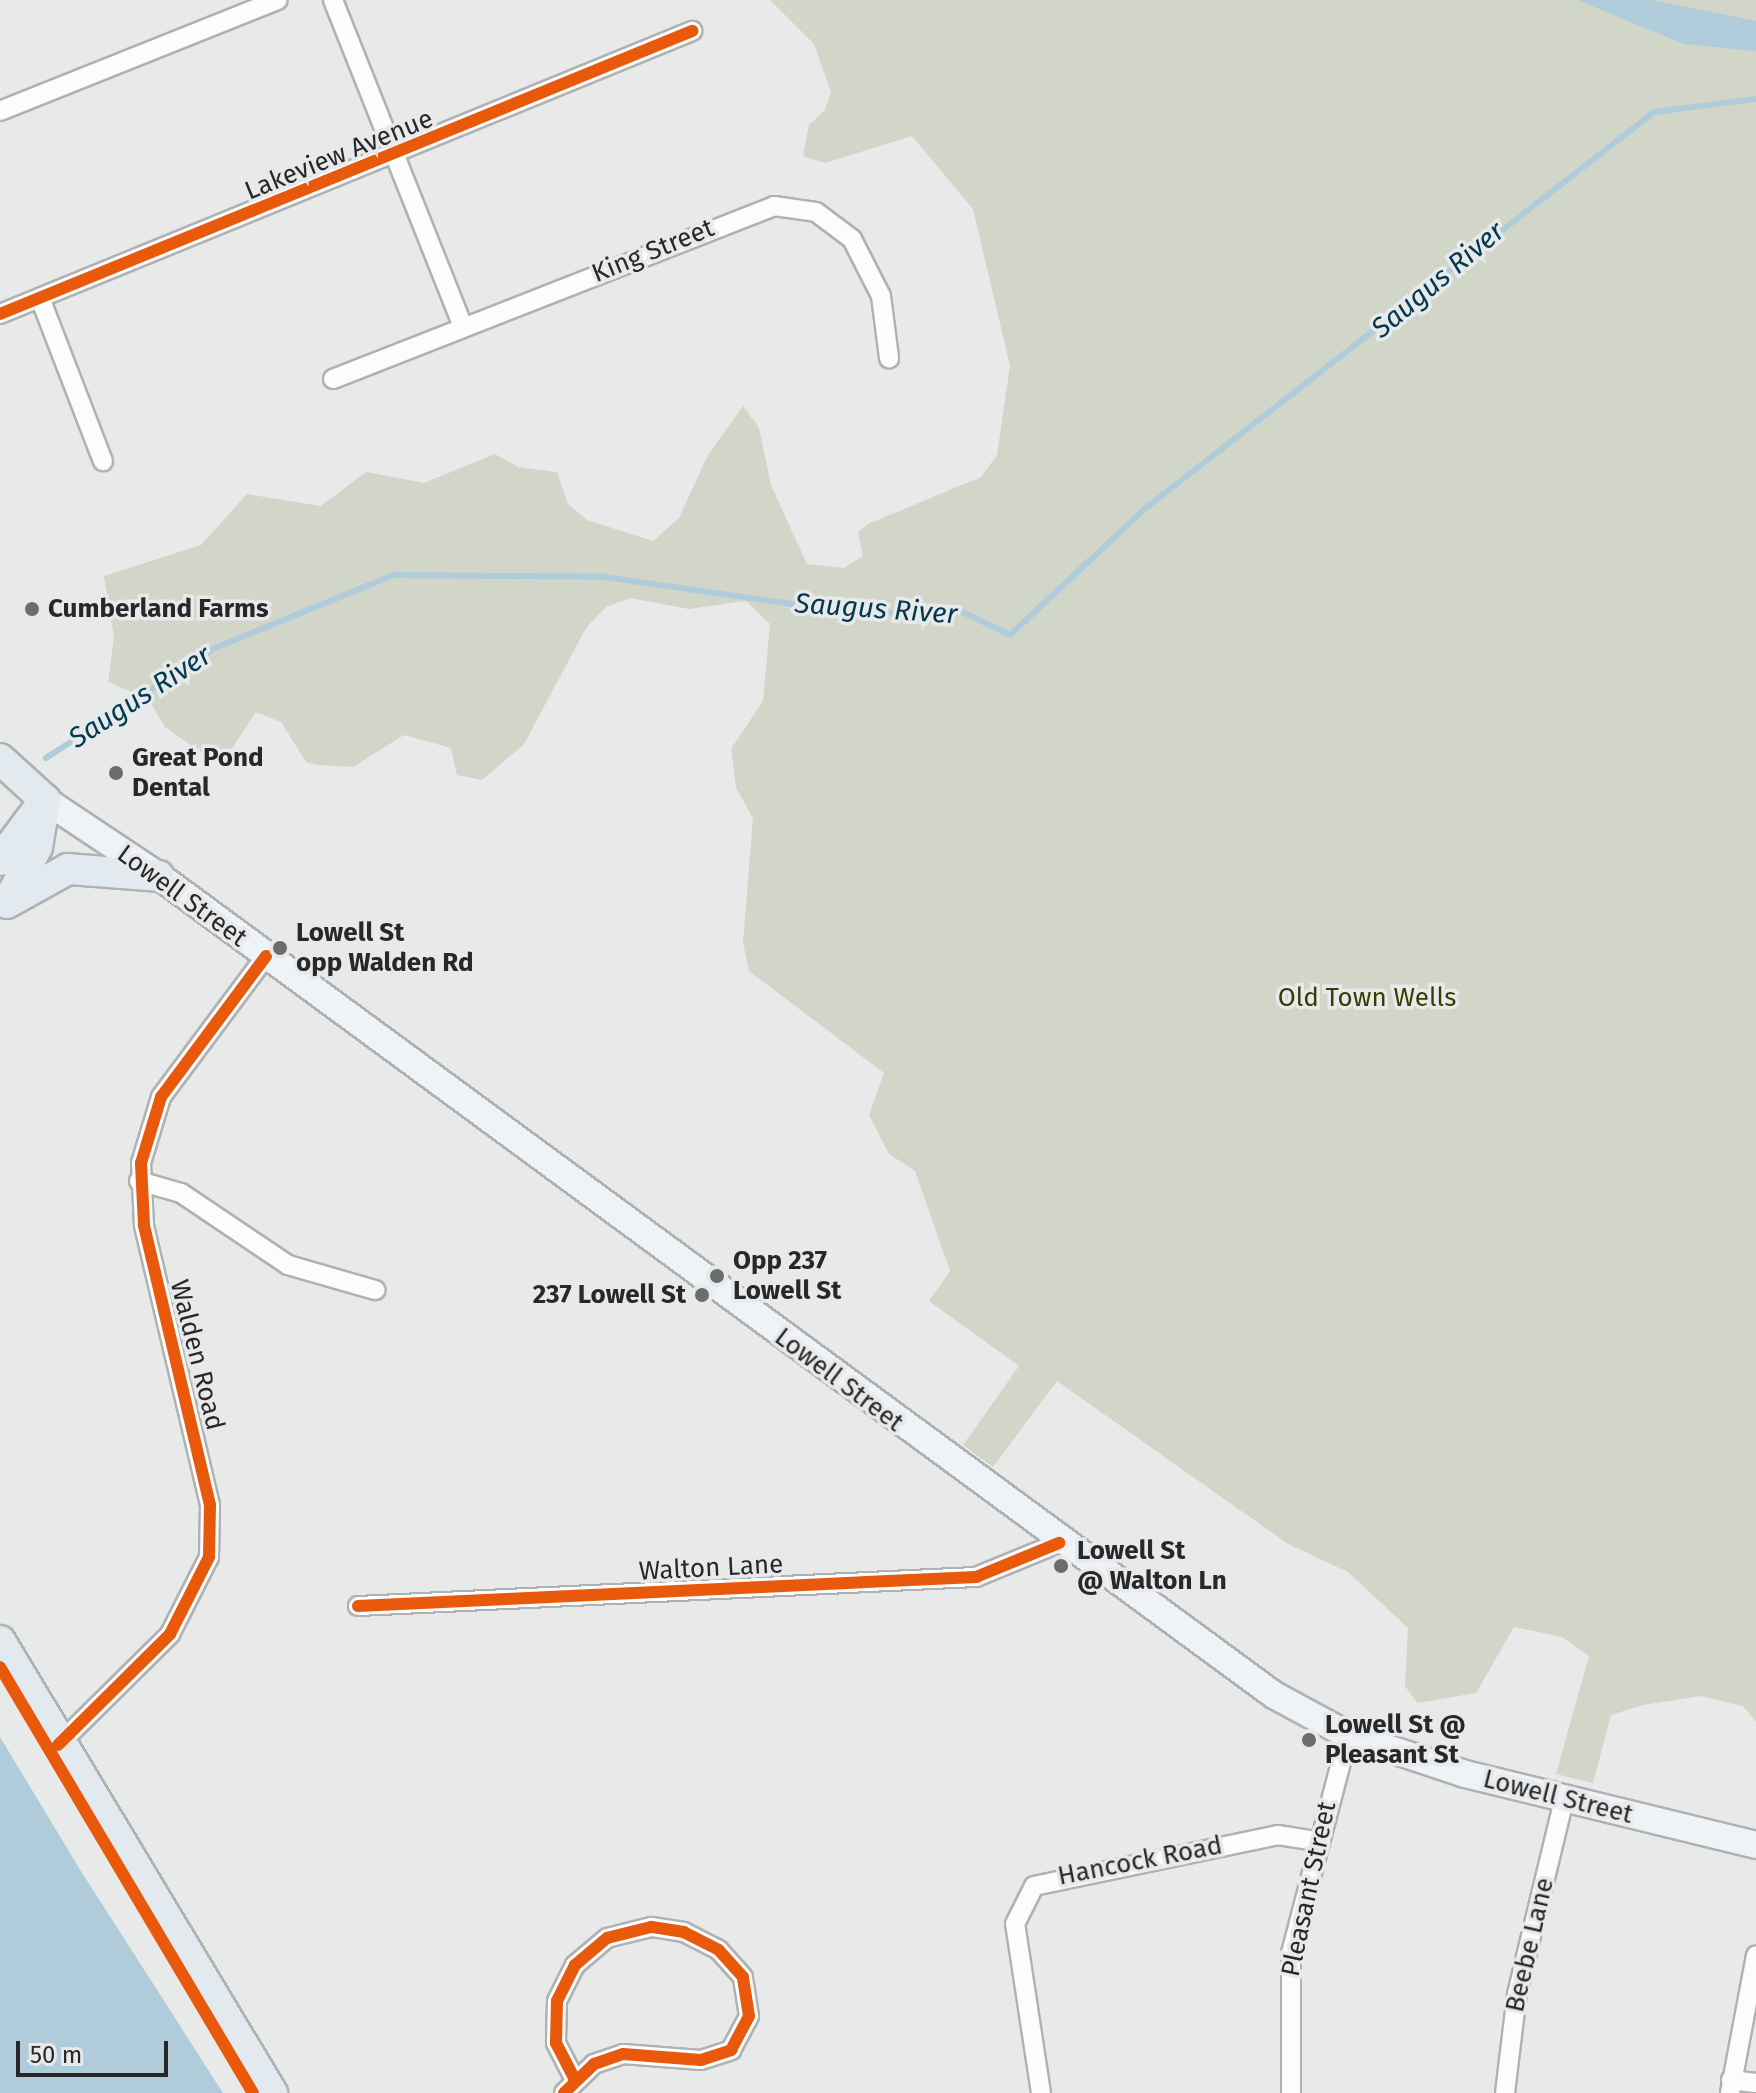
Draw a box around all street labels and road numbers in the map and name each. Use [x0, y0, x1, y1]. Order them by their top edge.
street label: Lakeview Avenue [240, 103, 438, 207]
street label: King Street [587, 212, 719, 290]
street label: Lowell Street [111, 838, 253, 954]
street label: Walden Road [163, 1277, 231, 1433]
street label: Lowell Street [769, 1322, 909, 1438]
street label: Walton Lane [638, 1549, 784, 1587]
street label: Lowell Street [1480, 1763, 1636, 1831]
street label: Pleasant Street [1275, 1799, 1343, 1979]
street label: Hancock Road [1055, 1830, 1225, 1892]
street label: Beebe Lane [1499, 1875, 1561, 2015]

